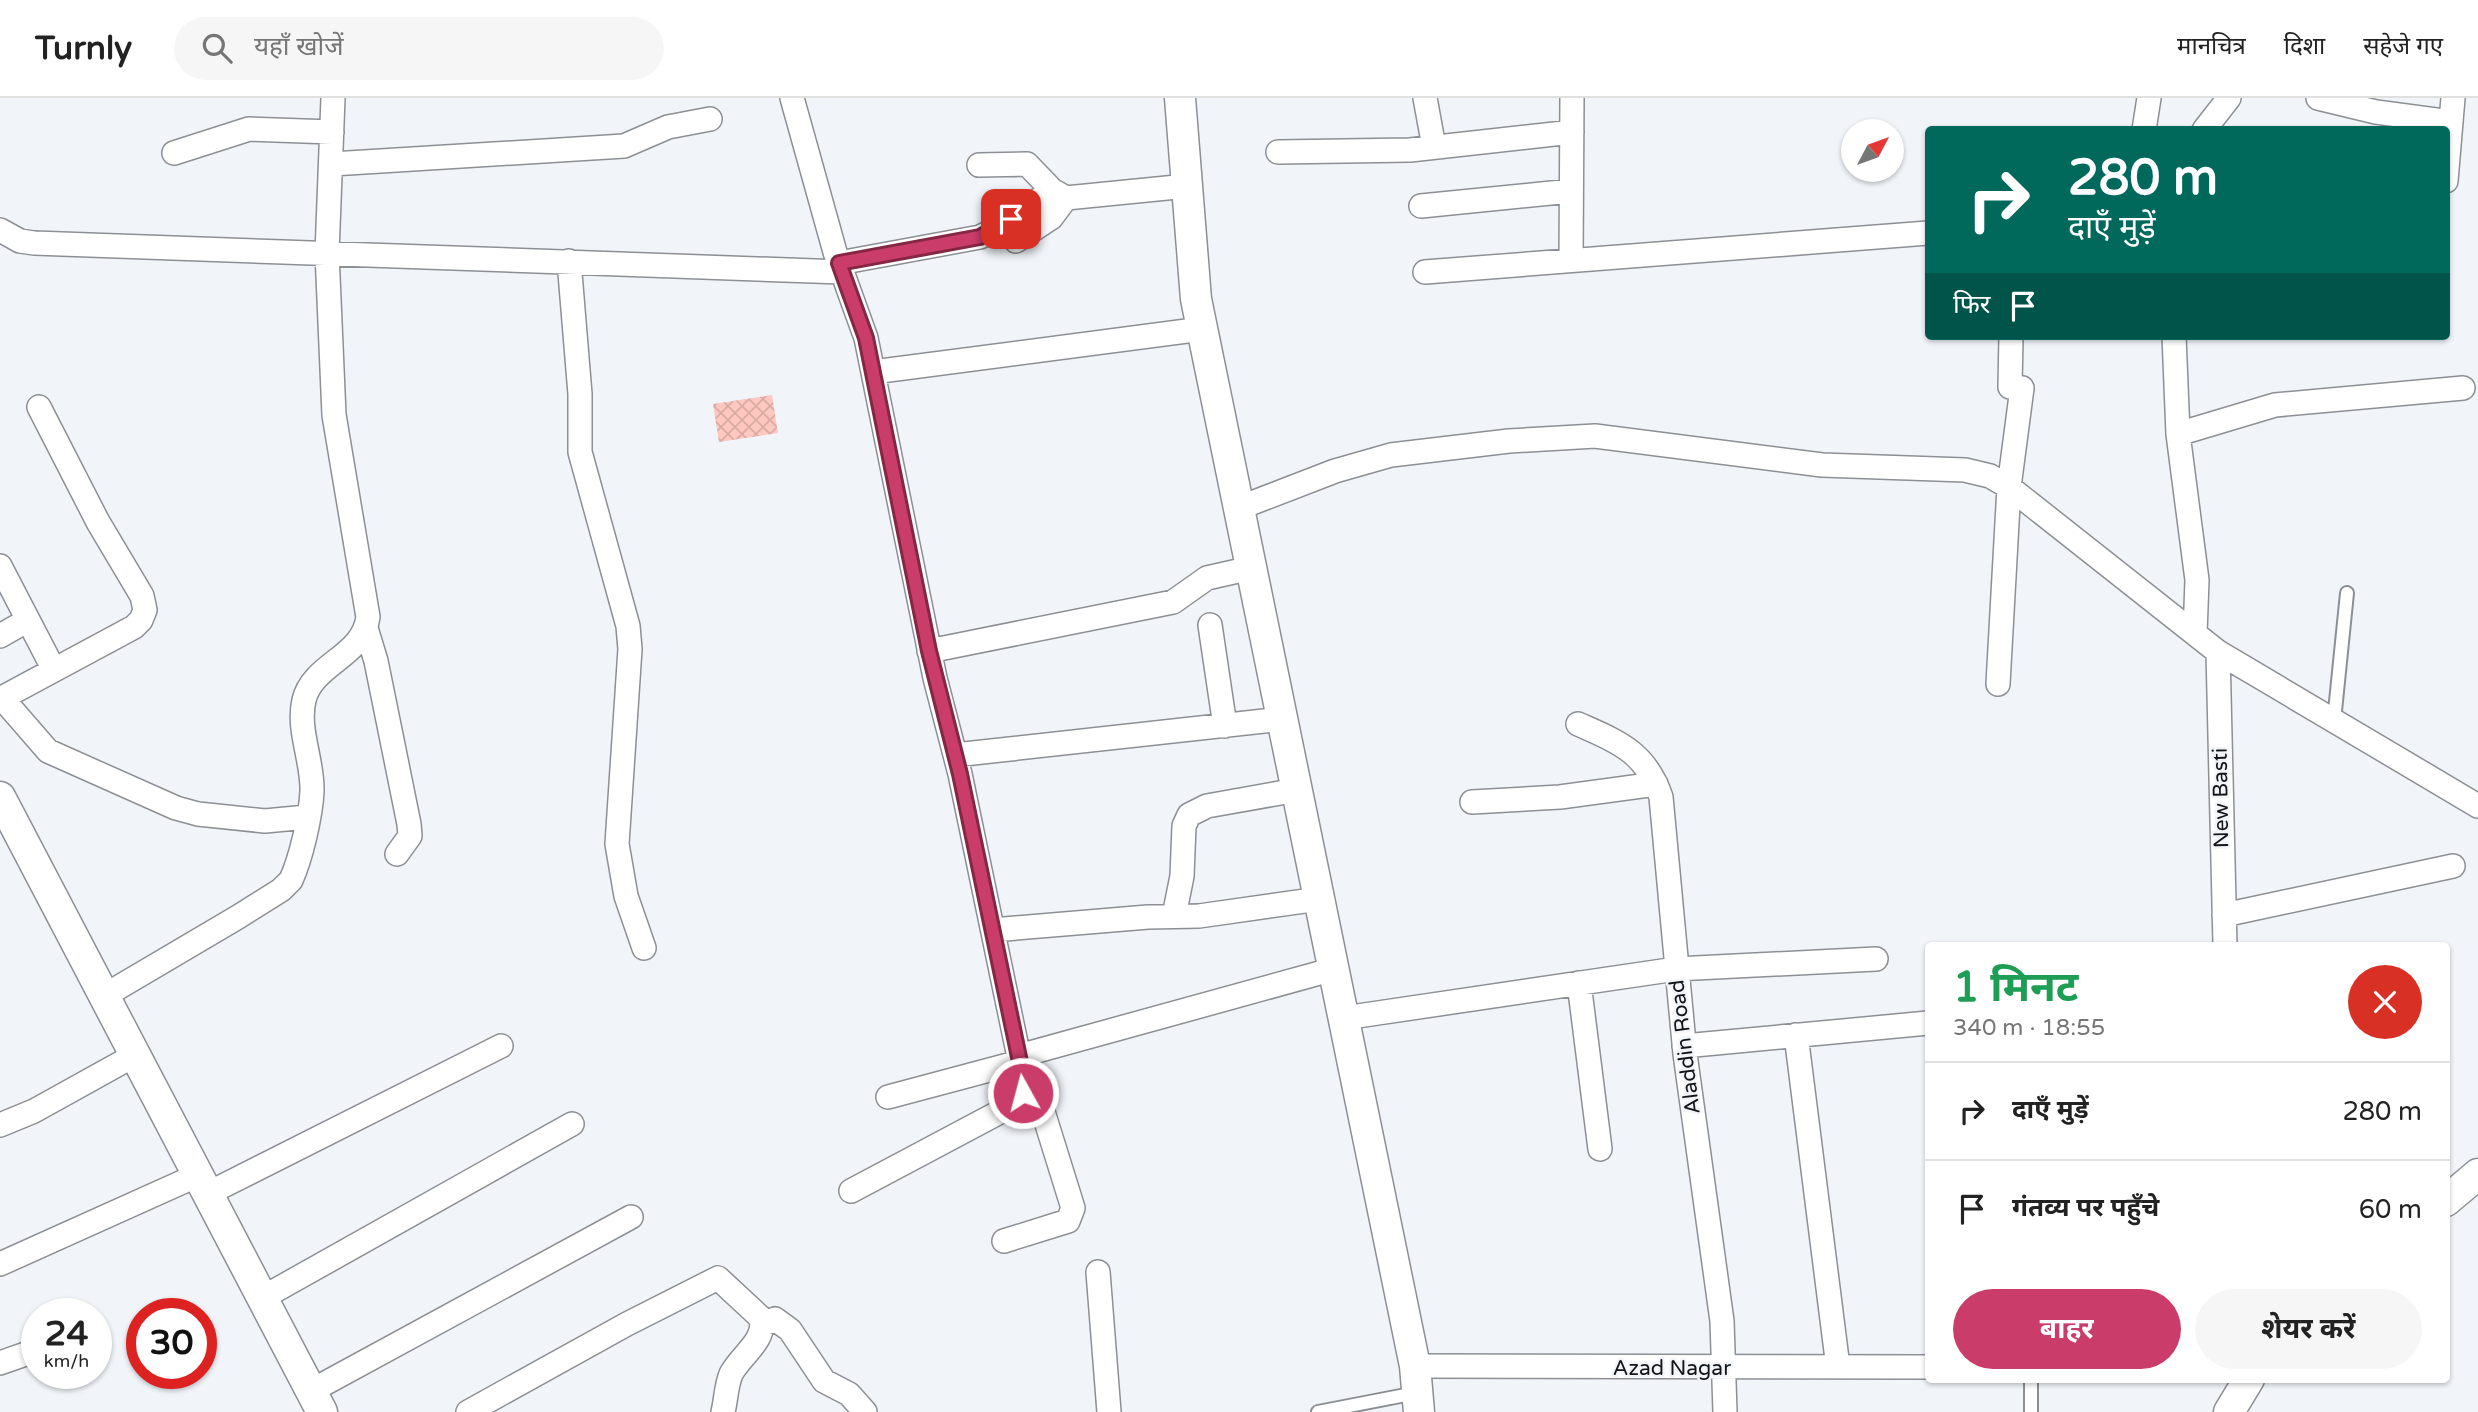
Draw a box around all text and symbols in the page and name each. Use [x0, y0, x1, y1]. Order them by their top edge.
search box [174, 17, 664, 80]
text: Turnly [35, 29, 132, 68]
icon: search [198, 29, 236, 67]
text: यहाँ खोजें [254, 31, 344, 62]
text: मानचित्र [2177, 32, 2246, 61]
text: दिशा [2284, 32, 2325, 61]
text: सहेजे गए [2363, 32, 2443, 61]
north arrow [1841, 119, 1904, 182]
map controls [1841, 119, 1904, 182]
text: 280 m [2068, 149, 2218, 208]
icon: right [1953, 154, 2044, 245]
pin [981, 189, 1041, 249]
icon: arrive [992, 200, 1030, 238]
text: दाएँ मुड़ें [2068, 209, 2156, 247]
icon: arrive [2004, 287, 2042, 325]
text: फिर [1953, 289, 1990, 320]
street label: New Basti [2208, 748, 2234, 848]
text: 1 मिनट [1953, 962, 2078, 1013]
button: close [2348, 965, 2422, 1039]
street label: Aladdin Road [1664, 978, 1706, 1116]
text: 340 m · 18:55 [1953, 1014, 2105, 1042]
position arrow [986, 1056, 1060, 1130]
icon: right [1953, 1092, 1991, 1130]
text: दाएँ मुड़ें [2012, 1094, 2089, 1125]
text: 280 m [2342, 1096, 2422, 1127]
icon: arrive [1953, 1190, 1991, 1228]
text: गंतव्य पर पहुँचे [2012, 1192, 2159, 1223]
text: 60 m [2359, 1194, 2422, 1225]
button: बाहर [1953, 1289, 2181, 1369]
button: शेयर करें [2195, 1289, 2422, 1369]
speed limit sign: 30 [126, 1298, 217, 1389]
text: 24 [45, 1313, 88, 1355]
text: km/h [44, 1350, 89, 1372]
street label: Azad Nagar [1613, 1356, 1731, 1381]

